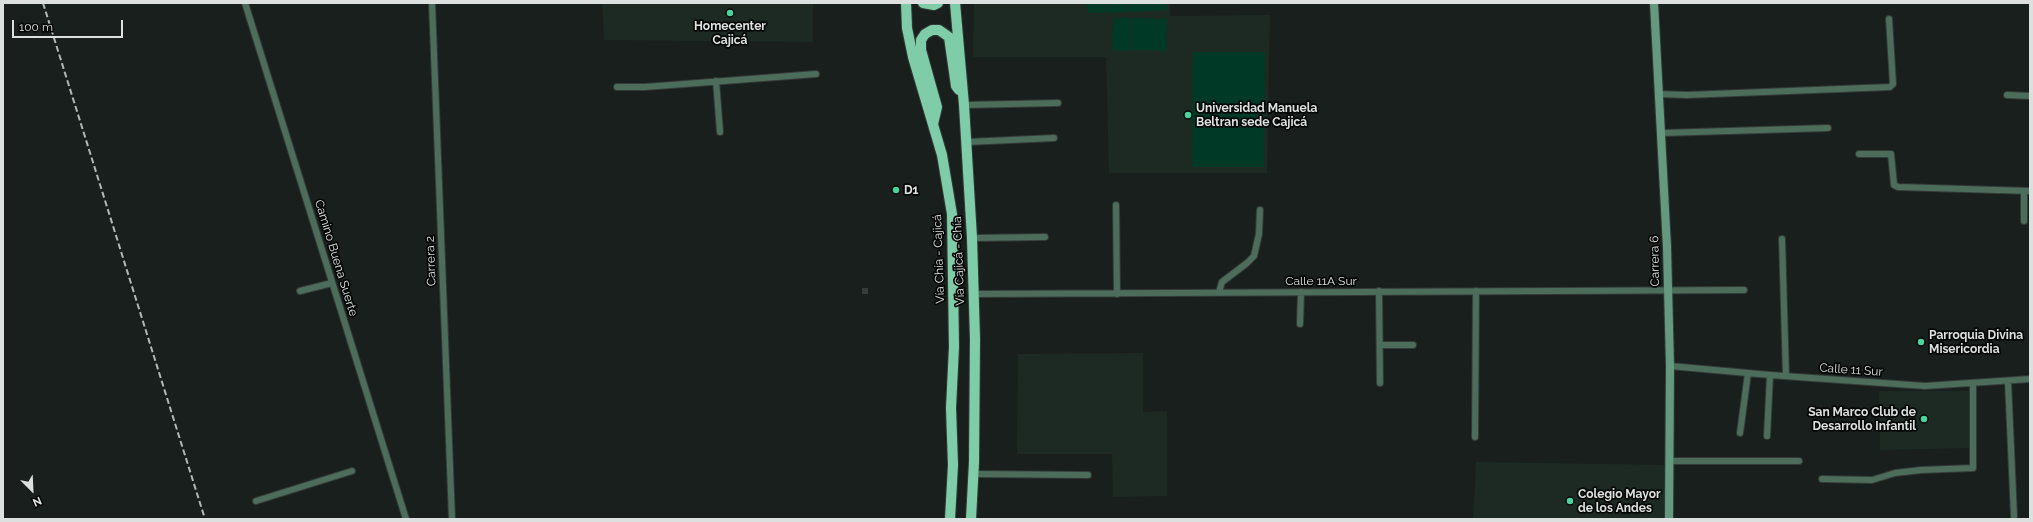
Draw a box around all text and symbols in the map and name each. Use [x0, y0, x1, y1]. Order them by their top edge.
marker: Homecenter Cajicá [725, 8, 735, 18]
scale bar [14, 12, 125, 38]
place label: Homecenter Cajicá [694, 19, 766, 47]
text: 100 m [19, 20, 53, 34]
place label: Universidad Manuela Beltran sede Cajicá [1196, 101, 1317, 129]
marker: Universidad Manuela Beltran sede Cajicá [1183, 110, 1193, 120]
place label: D1 [904, 183, 919, 197]
marker: D1 [891, 185, 901, 195]
street label: Camino Buena Suerte [311, 198, 361, 318]
street label: Vía Chía - Cajicá [930, 214, 948, 304]
street label: Vía Cajicá - Chía [950, 216, 968, 306]
street label: Carrera 6 [1647, 235, 1663, 287]
street label: Carrera 2 [423, 236, 439, 286]
street label: Calle 11A Sur [1285, 274, 1357, 288]
place label: Parroquia Divina Misericordia [1929, 328, 2023, 356]
marker: Parroquia Divina Misericordia [1916, 337, 1926, 347]
street label: Calle 11 Sur [1819, 361, 1883, 379]
place label: San Marco Club de Desarrollo Infantil [1808, 405, 1916, 433]
marker: San Marco Club de Desarrollo Infantil [1919, 414, 1929, 424]
north arrow [12, 470, 52, 510]
place label: Colegio Mayor de los Andes [1578, 487, 1661, 515]
text: N [31, 494, 44, 509]
marker: Colegio Mayor de los Andes [1565, 496, 1575, 506]

